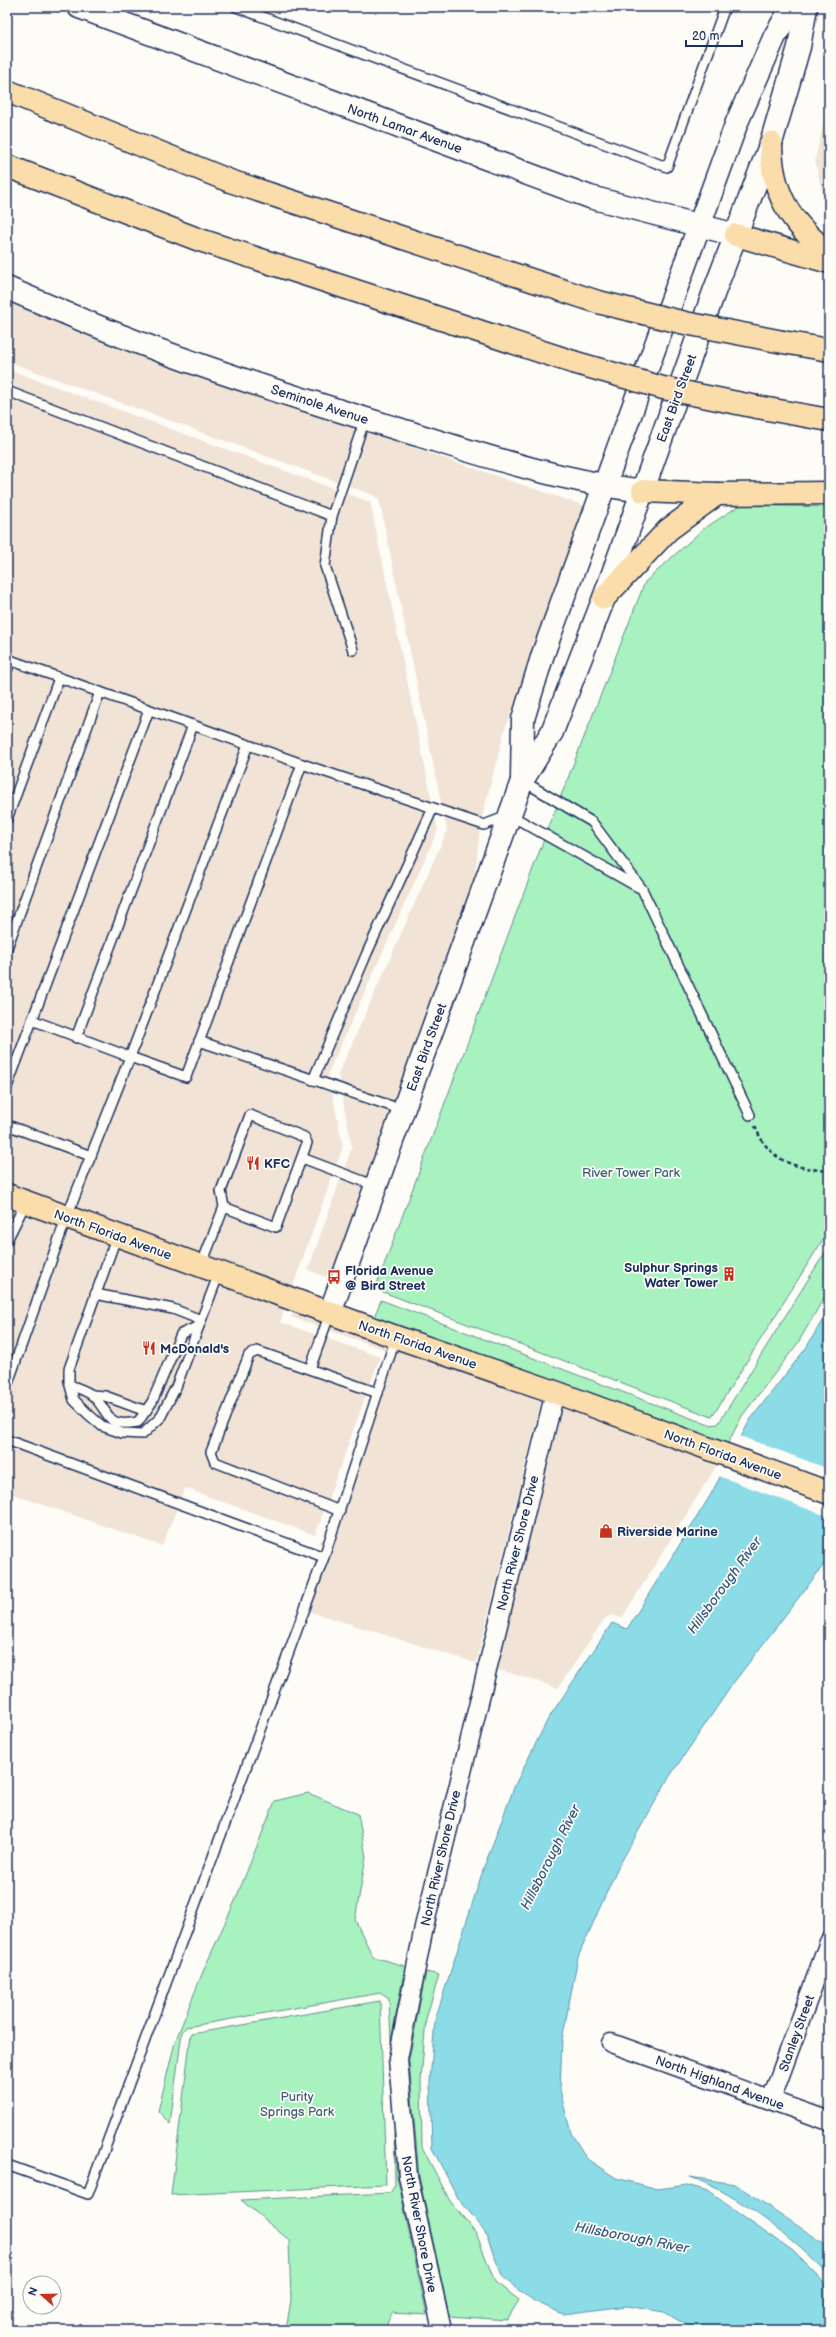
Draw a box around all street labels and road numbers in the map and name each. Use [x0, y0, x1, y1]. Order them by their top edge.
street label: North Lamar Avenue [345, 101, 465, 157]
street label: East Bird Street [654, 352, 700, 445]
street label: Seminole Avenue [269, 382, 371, 428]
street label: East Bird Street [404, 1001, 450, 1094]
street label: North Florida Avenue [52, 1206, 174, 1264]
street label: North Florida Avenue [356, 1317, 479, 1373]
street label: North Florida Avenue [662, 1426, 784, 1484]
street label: North River Shore Drive [493, 1474, 543, 1613]
street label: North River Shore Drive [418, 1788, 464, 1928]
street label: Stanley Street [776, 1993, 818, 2074]
street label: North Highland Avenue [653, 2052, 787, 2114]
street label: North River Shore Drive [398, 2154, 440, 2294]

